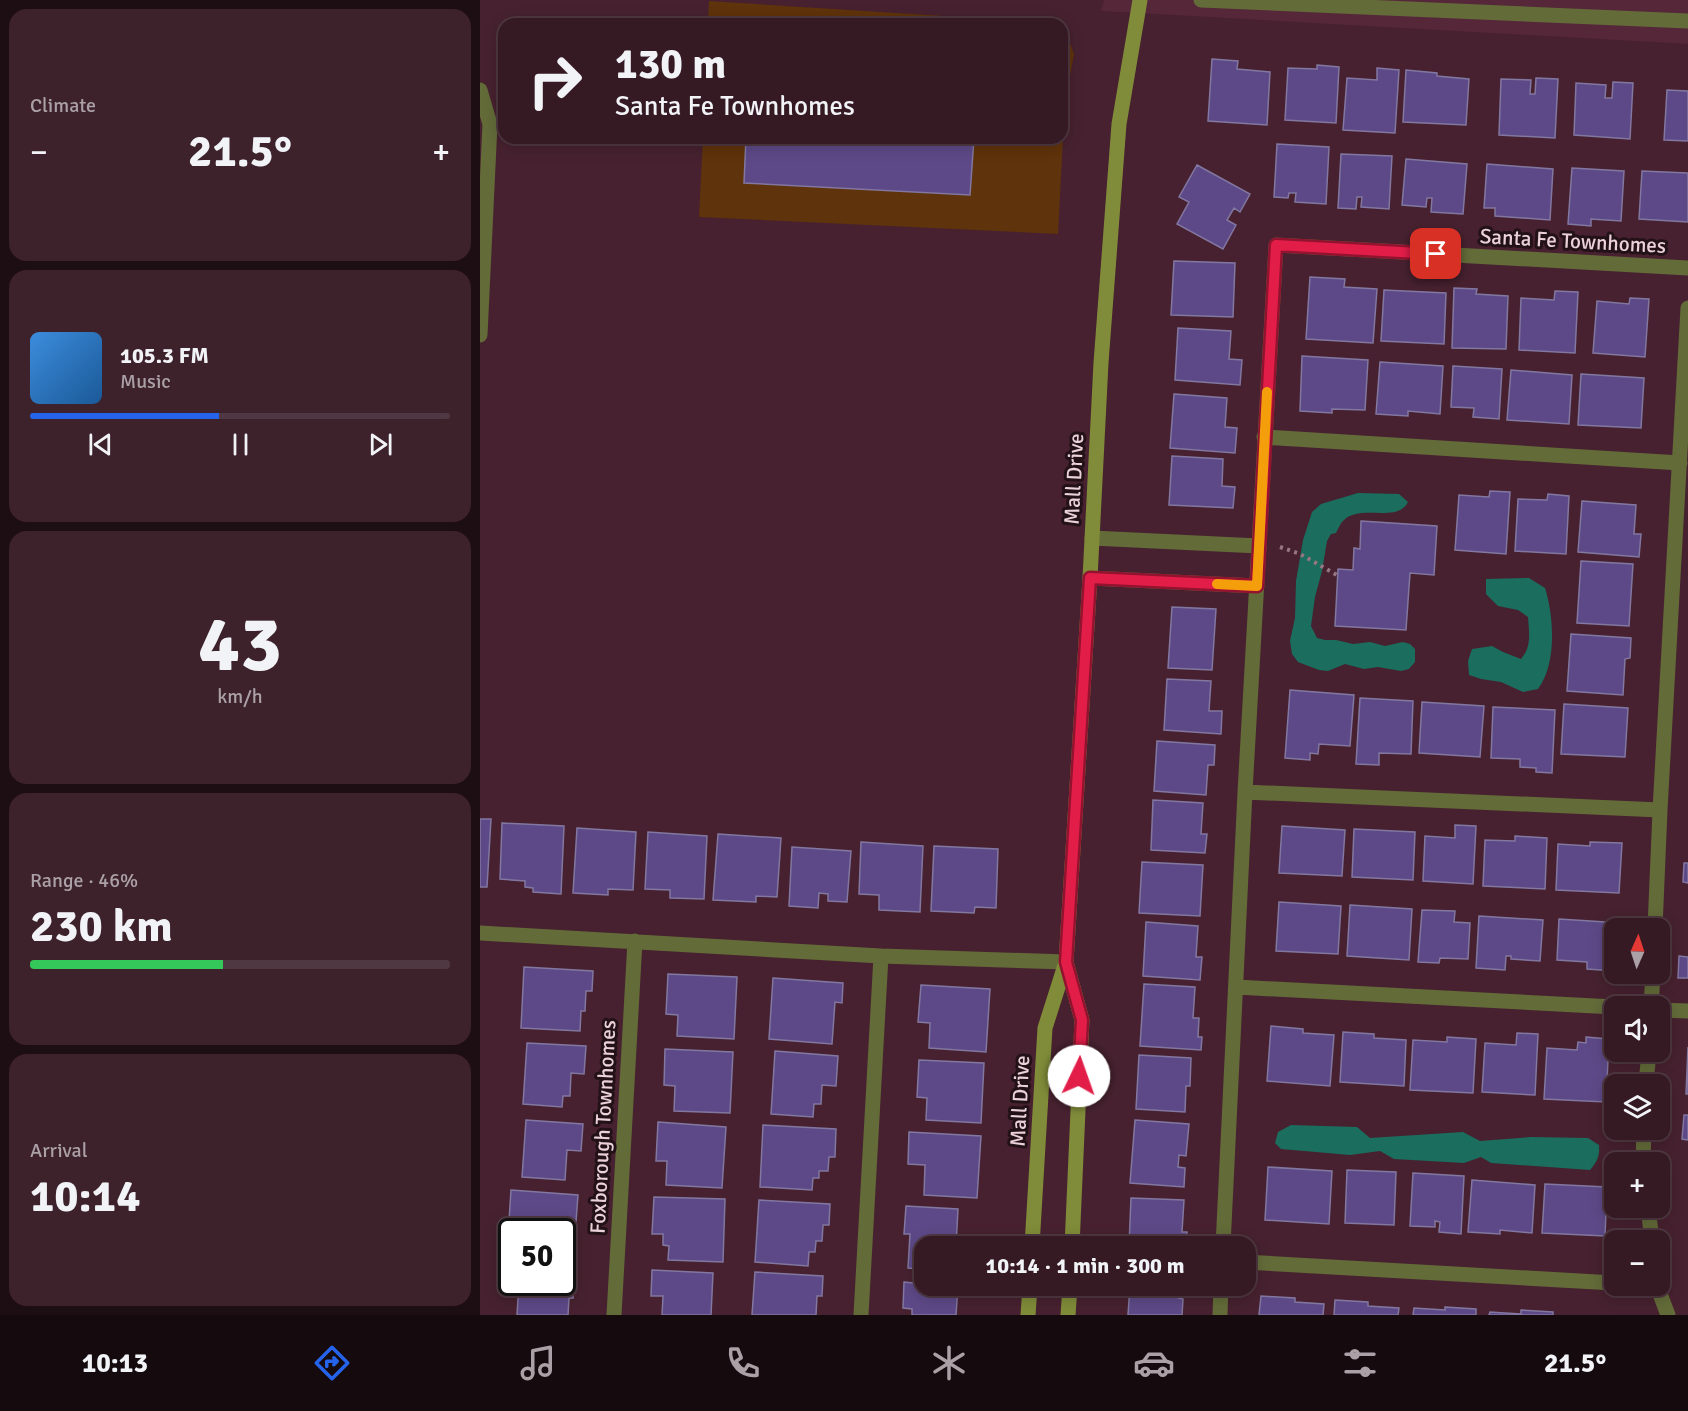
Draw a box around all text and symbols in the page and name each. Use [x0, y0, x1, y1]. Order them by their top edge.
text: 130 m [615, 39, 726, 90]
icon: right [516, 42, 594, 120]
text: Santa Fe Townhomes [615, 90, 855, 123]
text: Climate [30, 93, 96, 118]
text: 21.5° [188, 124, 292, 179]
text: − [30, 132, 48, 173]
text: + [432, 132, 450, 173]
street label: Santa Fe Townhomes [1479, 223, 1667, 259]
pin [1410, 228, 1461, 279]
icon: arrive [1419, 237, 1452, 270]
text: 105.3 FM [120, 342, 209, 369]
text: Music [120, 369, 171, 394]
icon: previous [84, 428, 117, 461]
icon: pause [224, 428, 257, 461]
icon: next [364, 428, 397, 461]
street label: Mall Drive [1059, 433, 1089, 525]
text: 43 [198, 597, 282, 693]
text: km/h [217, 684, 263, 709]
text: Range · 46% [30, 868, 138, 893]
text: 230 km [30, 899, 173, 954]
north arrow [1604, 918, 1670, 984]
map controls [1604, 918, 1670, 1296]
button: sound [1604, 996, 1670, 1062]
street label: Foxborough Townhomes [584, 1019, 622, 1235]
position arrow [1047, 1044, 1111, 1108]
street label: Mall Drive [1005, 1055, 1035, 1147]
button: layers [1604, 1074, 1670, 1140]
text: Arrival [30, 1138, 88, 1163]
button: + [1604, 1152, 1670, 1218]
text: 10:14 [30, 1169, 140, 1224]
speed limit sign: 50 [498, 1218, 576, 1296]
button: − [1604, 1230, 1670, 1296]
text: 10:14 · 1 min · 300 m [985, 1252, 1185, 1279]
icon: directions [311, 1342, 353, 1384]
icon: music [517, 1342, 559, 1384]
icon: phone [722, 1342, 764, 1384]
icon: climate [928, 1342, 970, 1384]
icon: car [1133, 1342, 1175, 1384]
icon: filters [1339, 1342, 1381, 1384]
text: 10:13 [82, 1347, 148, 1380]
text: 21.5° [1544, 1347, 1606, 1380]

